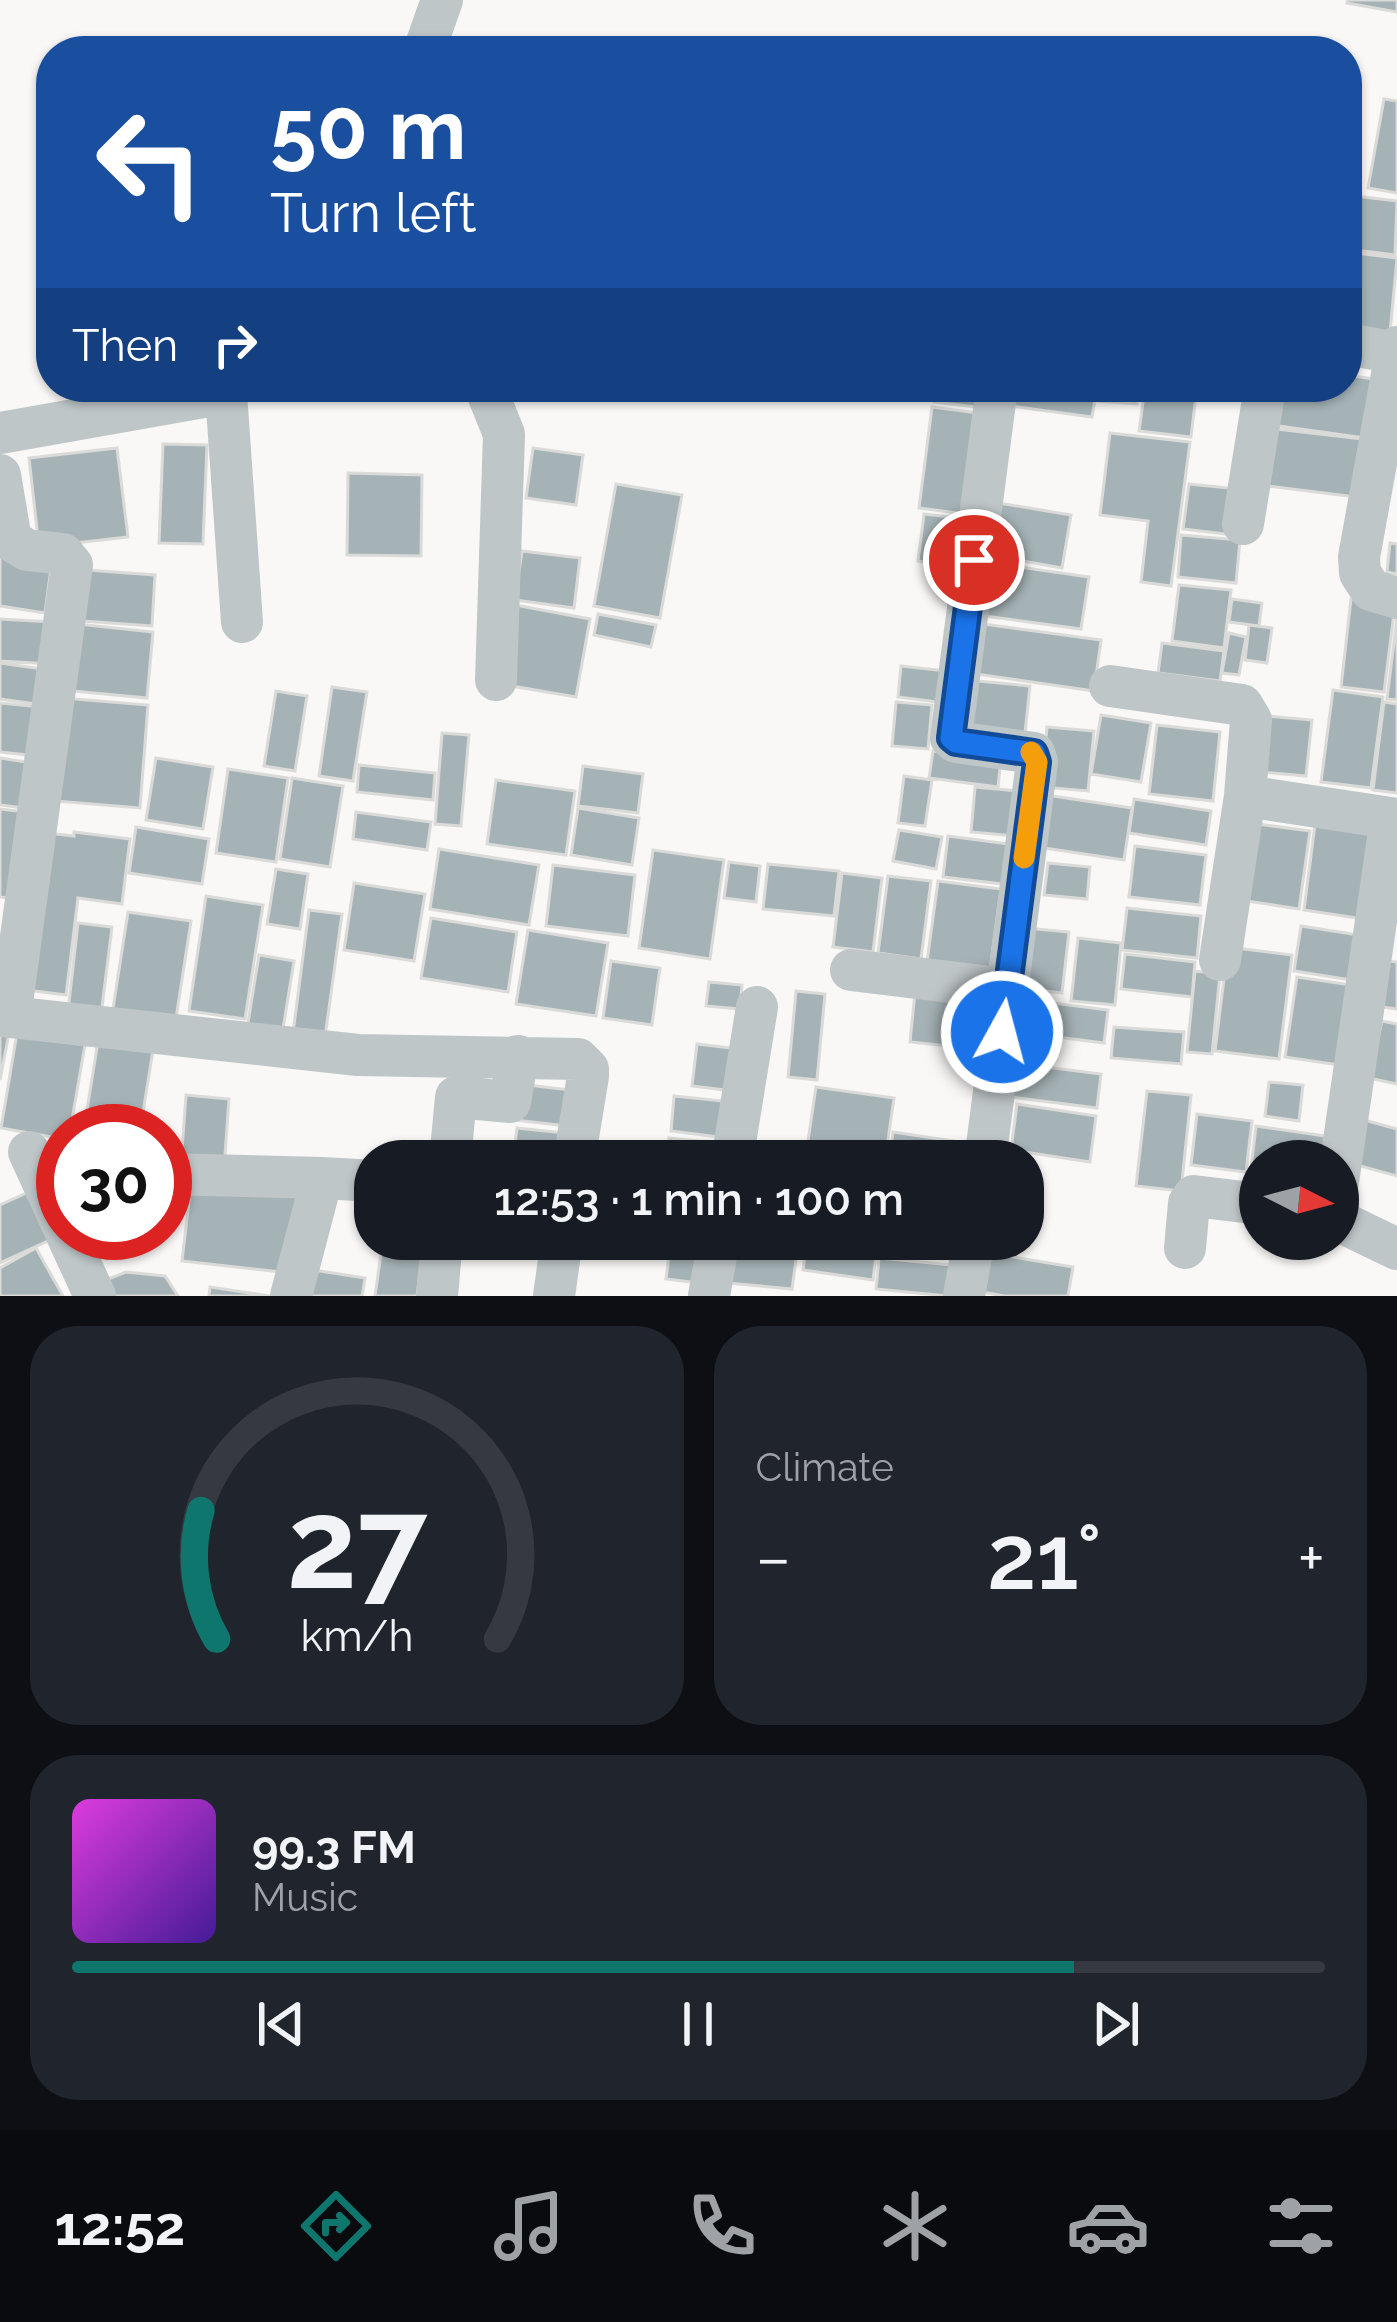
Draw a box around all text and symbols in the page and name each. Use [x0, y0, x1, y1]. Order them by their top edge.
text: 50 m [270, 80, 466, 179]
icon: left [72, 84, 228, 240]
text: Turn left [270, 181, 477, 245]
icon: right [202, 312, 268, 378]
text: Then [72, 319, 178, 372]
pin [923, 509, 1025, 611]
icon: arrive [941, 527, 1007, 593]
position arrow [939, 969, 1065, 1095]
speed limit sign: 30 [36, 1104, 192, 1260]
north arrow [1239, 1140, 1359, 1260]
map controls [1239, 1140, 1359, 1260]
text: 12:53 · 1 min · 100 m [494, 1173, 904, 1226]
text: Climate [756, 1444, 894, 1490]
text: 27 [287, 1471, 428, 1617]
text: 21° [987, 1504, 1102, 1610]
text: − [756, 1519, 791, 1596]
text: + [1298, 1519, 1325, 1596]
text: km/h [300, 1610, 413, 1660]
text: 99.3 FM [252, 1821, 416, 1874]
text: Music [252, 1874, 358, 1920]
icon: previous [248, 1991, 314, 2057]
icon: pause [665, 1991, 731, 2057]
icon: next [1083, 1991, 1149, 2057]
icon: directions [294, 2184, 378, 2268]
icon: music [487, 2184, 571, 2268]
icon: phone [680, 2184, 764, 2268]
icon: climate [873, 2184, 957, 2268]
icon: car [1066, 2184, 1150, 2268]
icon: filters [1259, 2184, 1343, 2268]
text: 12:52 [54, 2194, 185, 2258]

